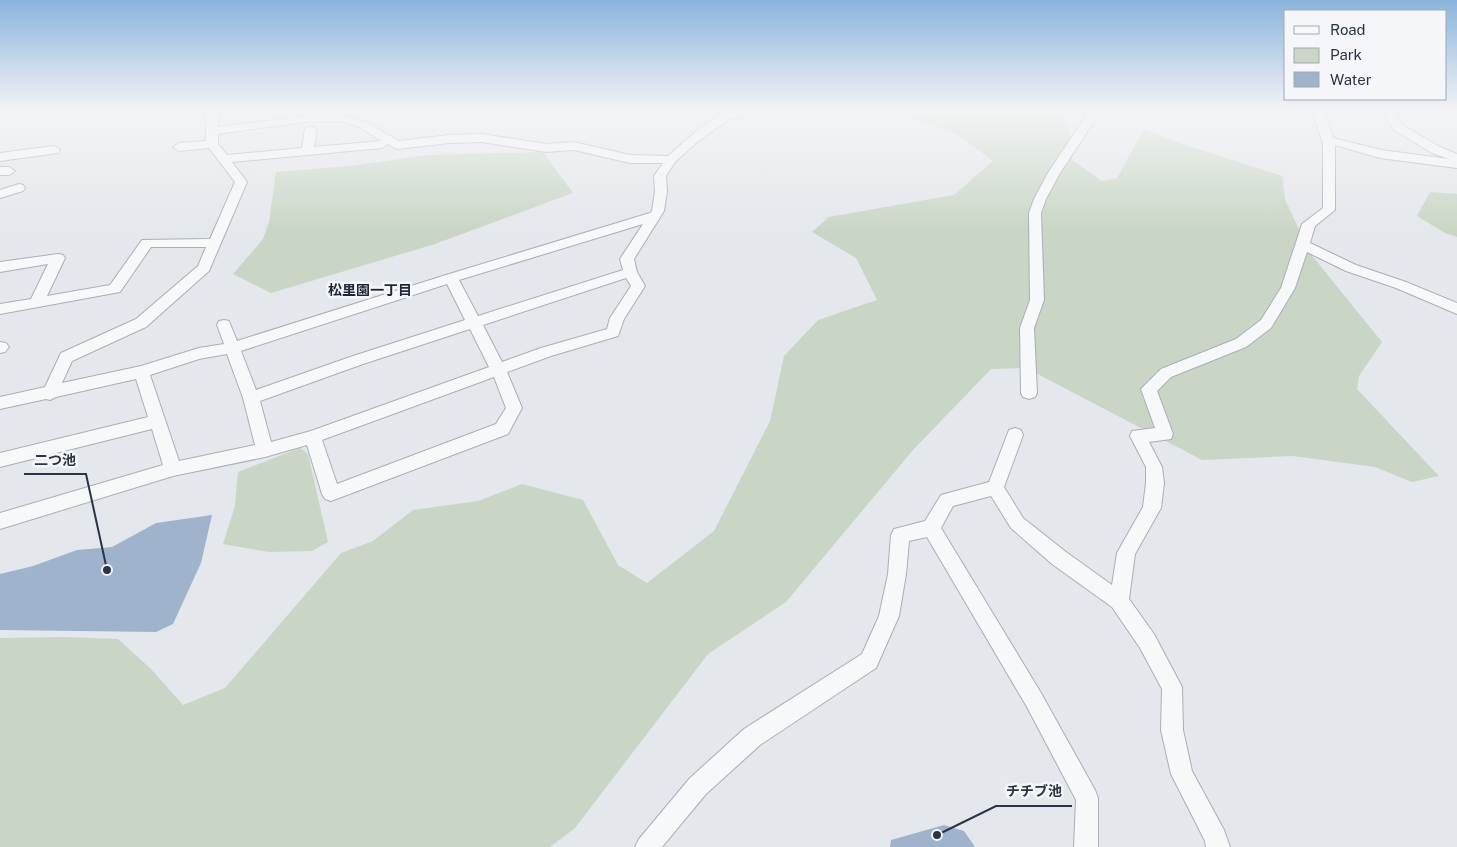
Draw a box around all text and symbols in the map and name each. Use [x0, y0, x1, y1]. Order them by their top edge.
legend [1284, 10, 1447, 100]
text: Road [1330, 21, 1366, 38]
text: Park [1330, 46, 1362, 63]
text: Water [1330, 71, 1372, 88]
district label: 松里園一丁目 [328, 282, 412, 298]
callout: 二つ池 [24, 445, 86, 474]
text: 二つ池 [34, 452, 76, 468]
callout: チチブ池 [996, 777, 1072, 806]
text: チチブ池 [1006, 783, 1062, 799]

